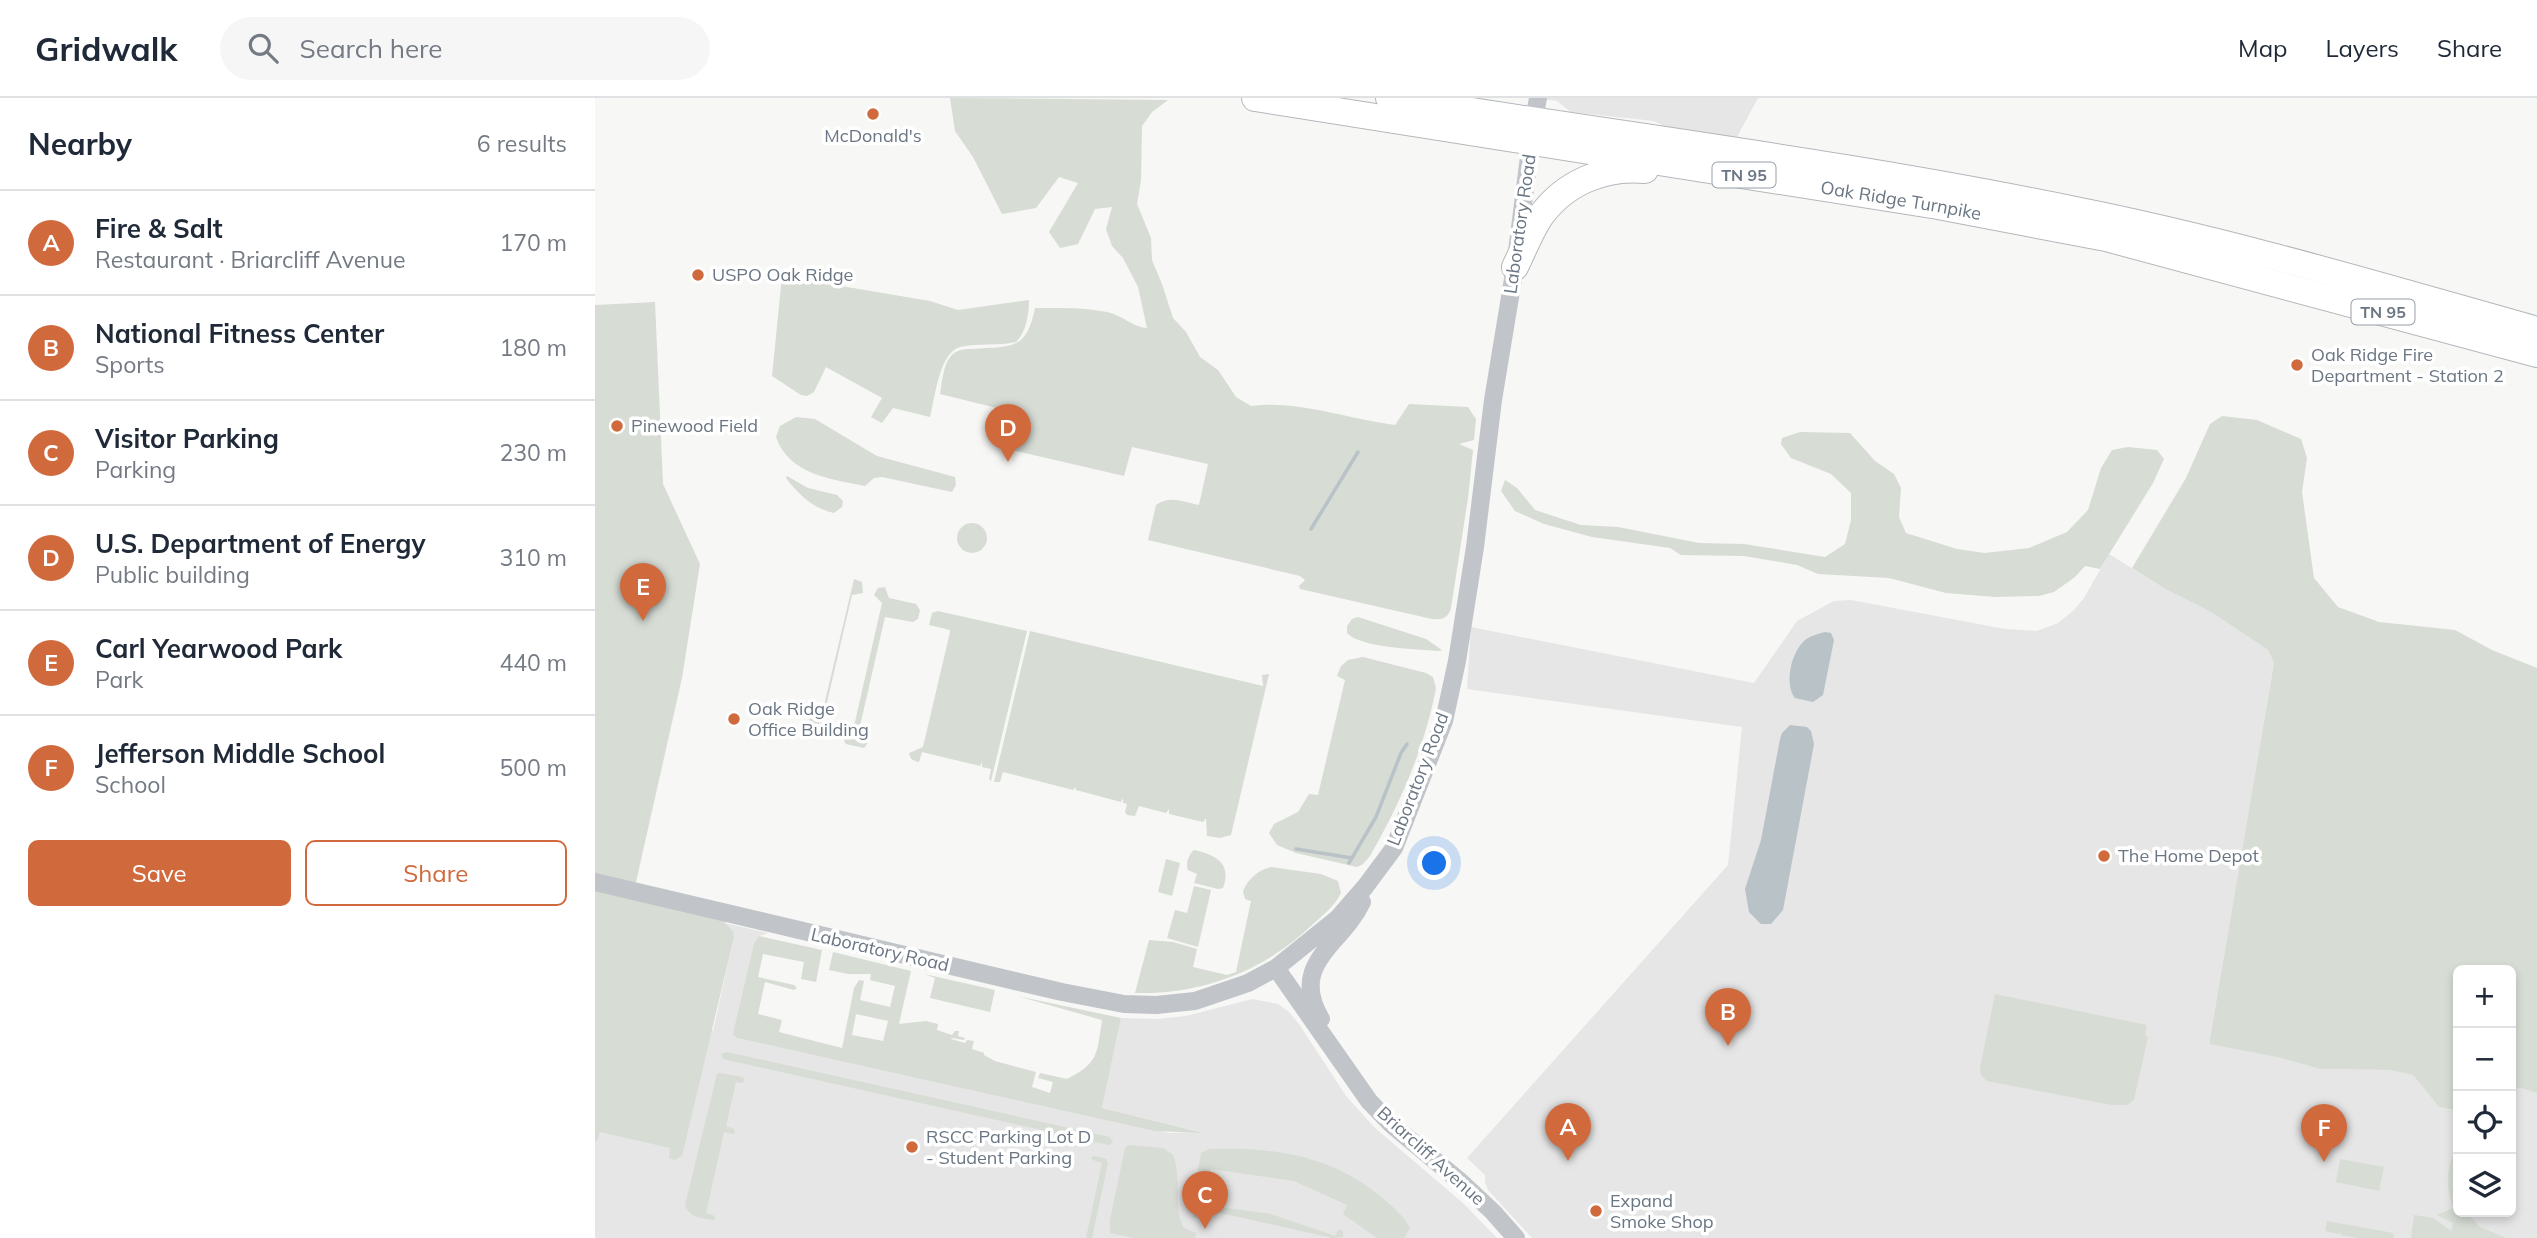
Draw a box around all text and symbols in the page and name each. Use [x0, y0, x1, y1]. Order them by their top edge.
search box [220, 17, 710, 80]
text: Gridwalk [35, 28, 178, 69]
icon: search [244, 29, 282, 67]
text: Search here [300, 32, 442, 65]
text: Map [2238, 33, 2287, 63]
text: Layers [2325, 33, 2399, 63]
text: Share [2437, 33, 2502, 63]
marker: McDonald's [865, 106, 881, 122]
place label: McDonald's [824, 124, 922, 147]
text: Nearby [28, 125, 132, 163]
text: 6 results [477, 129, 567, 158]
street label: Laboratory Road [1498, 153, 1541, 295]
road number: TN 95 [1713, 162, 1775, 188]
street label: Oak Ridge Turnpike [1819, 176, 1983, 225]
text: Fire & Salt [95, 212, 223, 245]
text: A [42, 228, 60, 257]
text: 170 m [499, 228, 567, 257]
text: Restaurant · Briarcliff Avenue [95, 245, 406, 274]
place label: USPO Oak Ridge [712, 263, 853, 286]
marker: USPO Oak Ridge [690, 267, 706, 283]
road number: TN 95 [2351, 300, 2415, 325]
text: National Fitness Center [95, 317, 384, 350]
text: B [43, 333, 59, 362]
text: 180 m [499, 333, 567, 362]
place label: Oak Ridge Fire Department - Station 2 [2311, 343, 2504, 387]
text: Sports [95, 350, 165, 379]
marker: Oak Ridge Fire Department - Station 2 [2289, 357, 2305, 373]
pin: D [985, 404, 1031, 462]
place label: Pinewood Field [631, 414, 758, 437]
marker: Pinewood Field [609, 418, 625, 434]
text: Visitor Parking [95, 422, 279, 455]
text: C [43, 438, 59, 467]
text: 230 m [499, 438, 567, 467]
text: Parking [95, 455, 176, 484]
text: U.S. Department of Energy [95, 527, 426, 560]
text: D [42, 543, 60, 572]
text: 310 m [499, 543, 567, 572]
text: Public building [95, 560, 250, 589]
pin: E [620, 563, 666, 621]
text: Carl Yearwood Park [95, 632, 342, 665]
text: E [44, 648, 58, 677]
text: 440 m [499, 648, 567, 677]
text: Park [95, 665, 143, 694]
place label: Oak Ridge Office Building [748, 697, 869, 741]
street label: Laboratory Road [1382, 709, 1454, 849]
marker: Oak Ridge Office Building [726, 711, 742, 727]
text: Jefferson Middle School [95, 737, 385, 770]
text: F [44, 753, 58, 782]
text: 500 m [499, 753, 567, 782]
text: School [95, 770, 166, 799]
button: Save [28, 840, 291, 906]
button: Share [305, 840, 567, 906]
place label: The Home Depot [2118, 844, 2259, 867]
your location [1417, 846, 1451, 880]
marker: The Home Depot [2096, 848, 2112, 864]
street label: Laboratory Road [809, 922, 951, 977]
map controls [2453, 965, 2516, 1217]
button: + [2453, 965, 2516, 1028]
pin: B [1705, 988, 1751, 1046]
button: − [2453, 1028, 2516, 1091]
button: locate [2453, 1091, 2516, 1154]
street label: Briarcliff Avenue [1373, 1101, 1490, 1210]
pin: A [1545, 1103, 1591, 1161]
pin: F [2301, 1104, 2347, 1162]
place label: RSCC Parking Lot D - Student Parking [926, 1125, 1091, 1169]
marker: RSCC Parking Lot D - Student Parking [904, 1139, 920, 1155]
button: layers [2453, 1154, 2516, 1217]
pin: C [1182, 1171, 1228, 1229]
place label: Expand Smoke Shop [1610, 1189, 1714, 1233]
marker: Expand Smoke Shop [1588, 1203, 1604, 1219]

